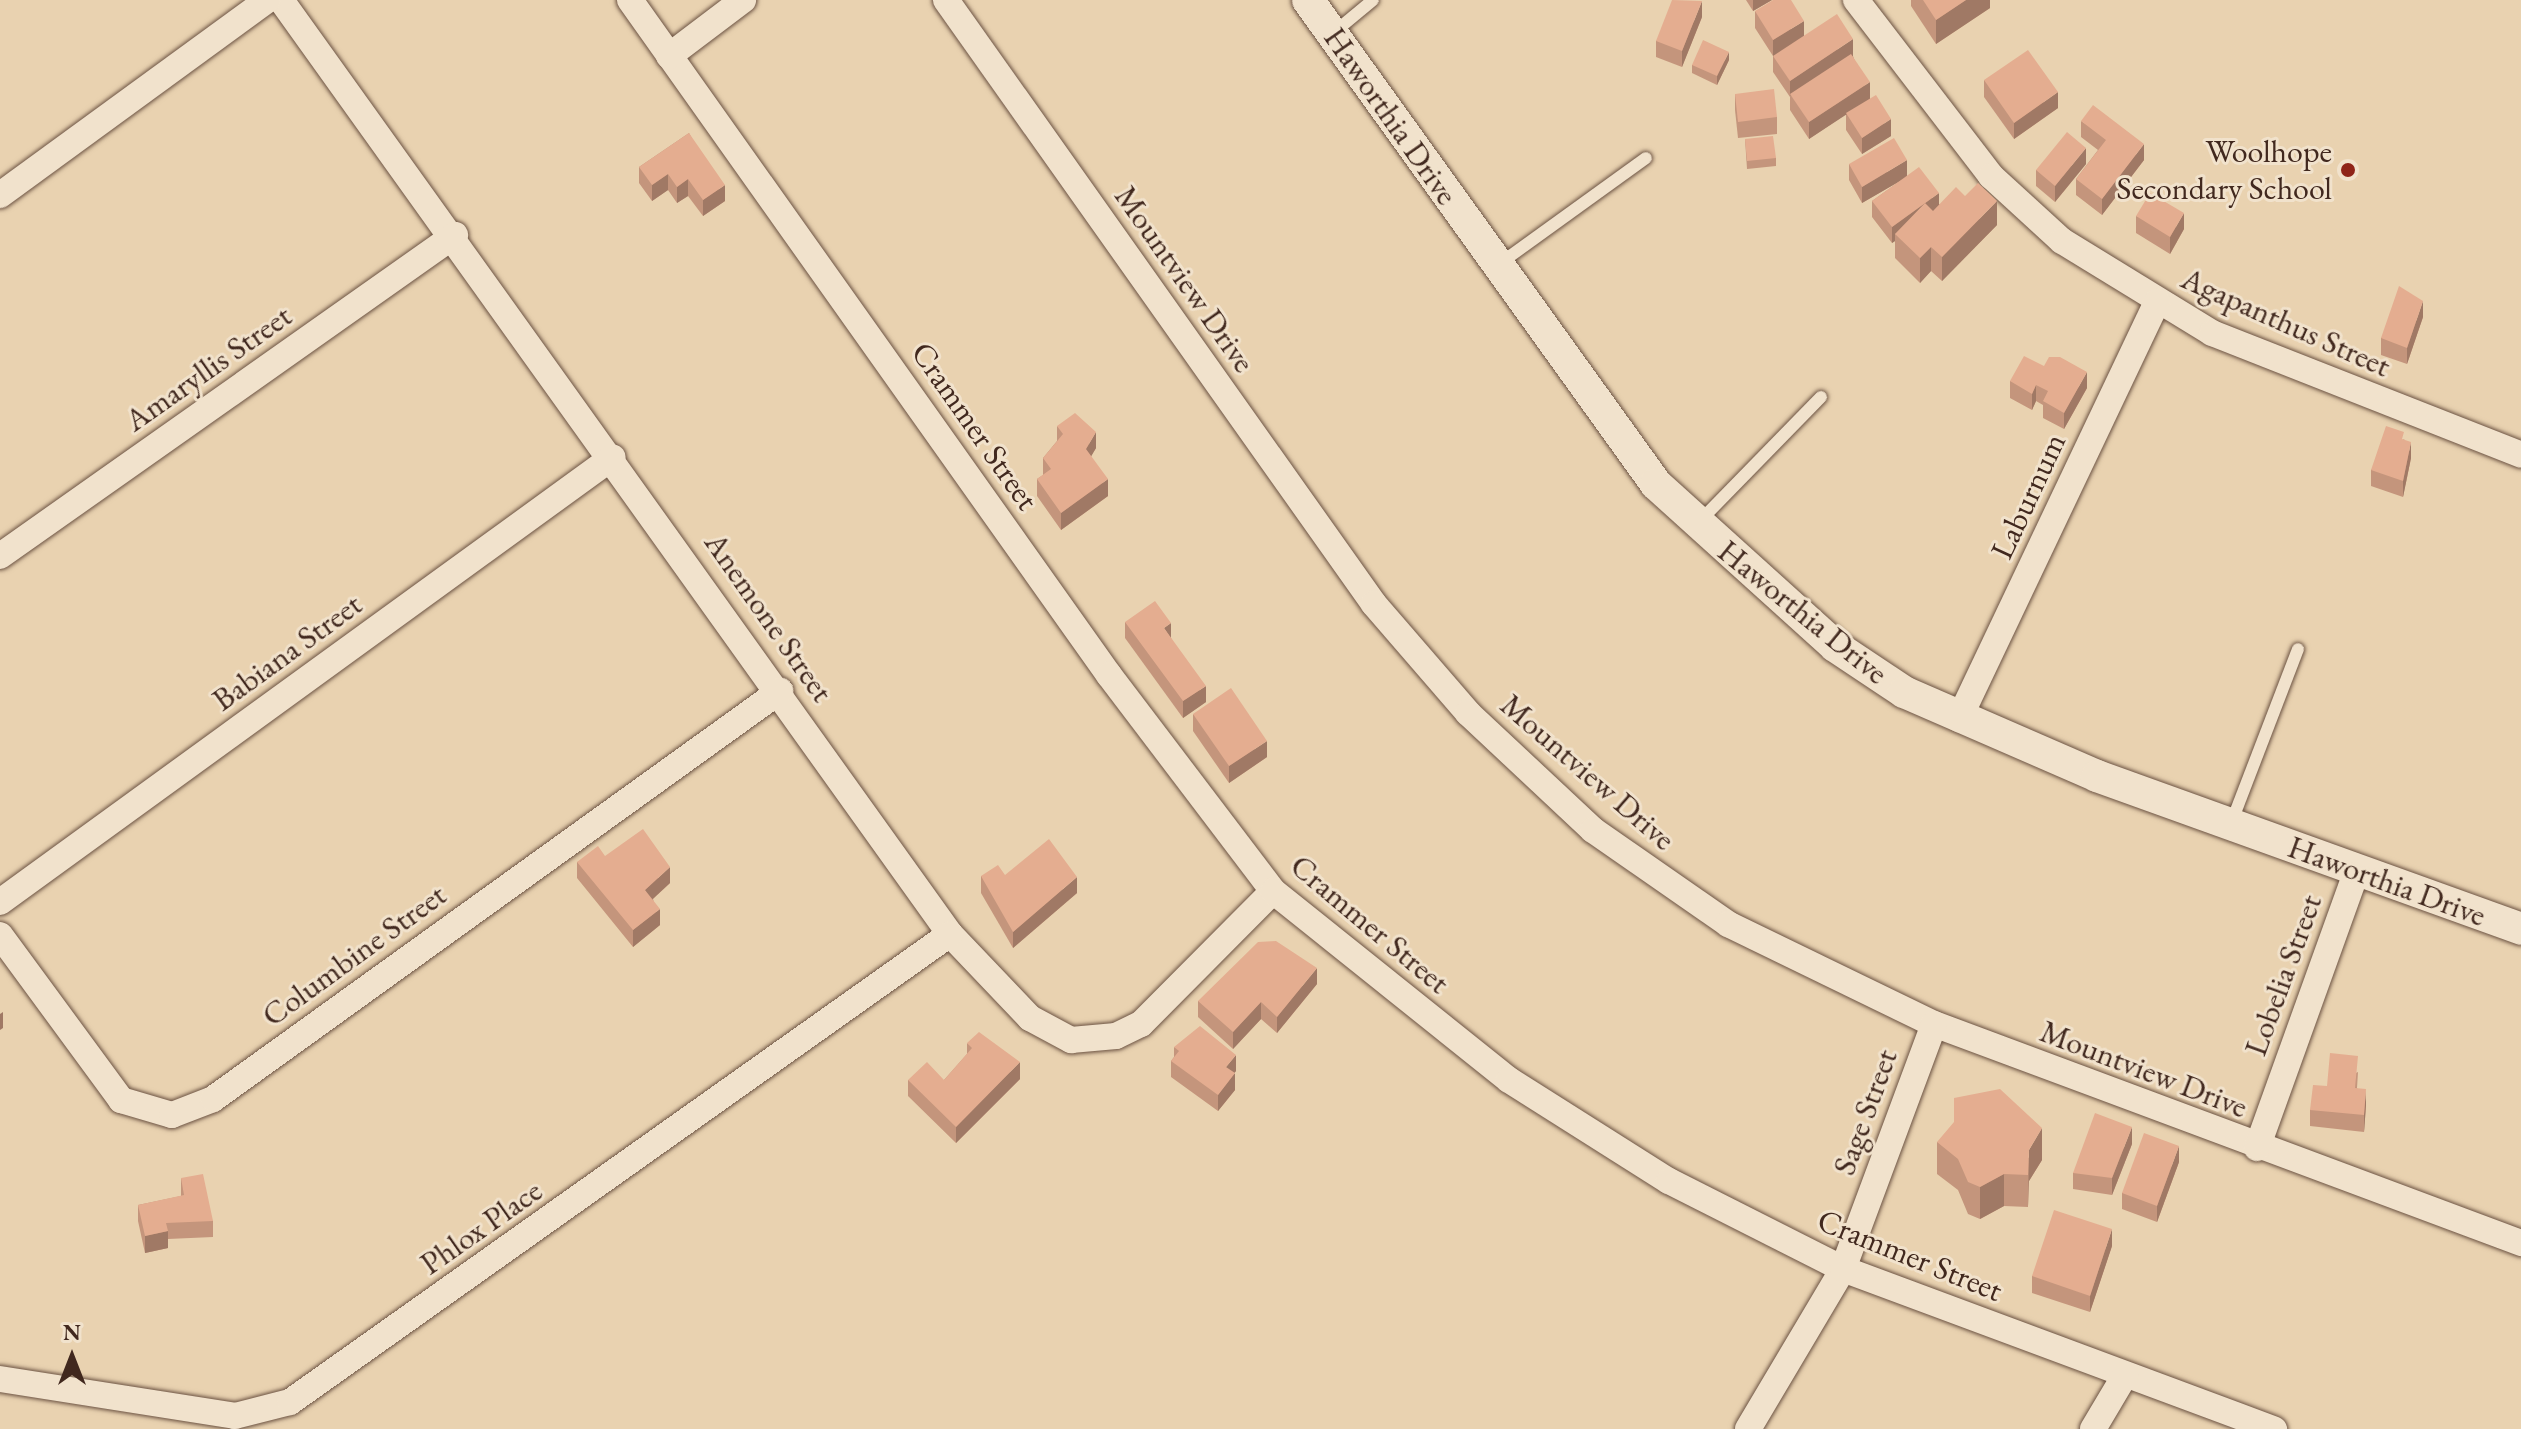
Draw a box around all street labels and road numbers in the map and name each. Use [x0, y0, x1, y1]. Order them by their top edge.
street label: Haworthia Drive [1316, 20, 1466, 212]
street label: Mountview Drive [1107, 178, 1263, 380]
street label: Agapanthus Street [2175, 259, 2397, 385]
street label: Amaryllis Street [117, 296, 299, 440]
street label: Crammer Street [903, 335, 1047, 517]
street label: Laburnum [1982, 427, 2074, 565]
street label: Anemone Street [696, 525, 842, 709]
street label: Haworthia Drive [1710, 532, 1896, 692]
street label: Babiana Street [205, 585, 369, 719]
street label: Mountview Drive [1493, 686, 1683, 858]
street label: Haworthia Drive [2283, 827, 2491, 935]
street label: Crammer Street [1283, 846, 1457, 1002]
street label: Columbine Street [255, 875, 453, 1035]
street label: Lobelia Street [2236, 889, 2330, 1061]
street label: Mountview Drive [2035, 1012, 2253, 1126]
street label: Sage Street [1825, 1044, 1905, 1180]
street label: Phlox Place [413, 1171, 549, 1283]
street label: Crammer Street [1812, 1201, 2008, 1309]

